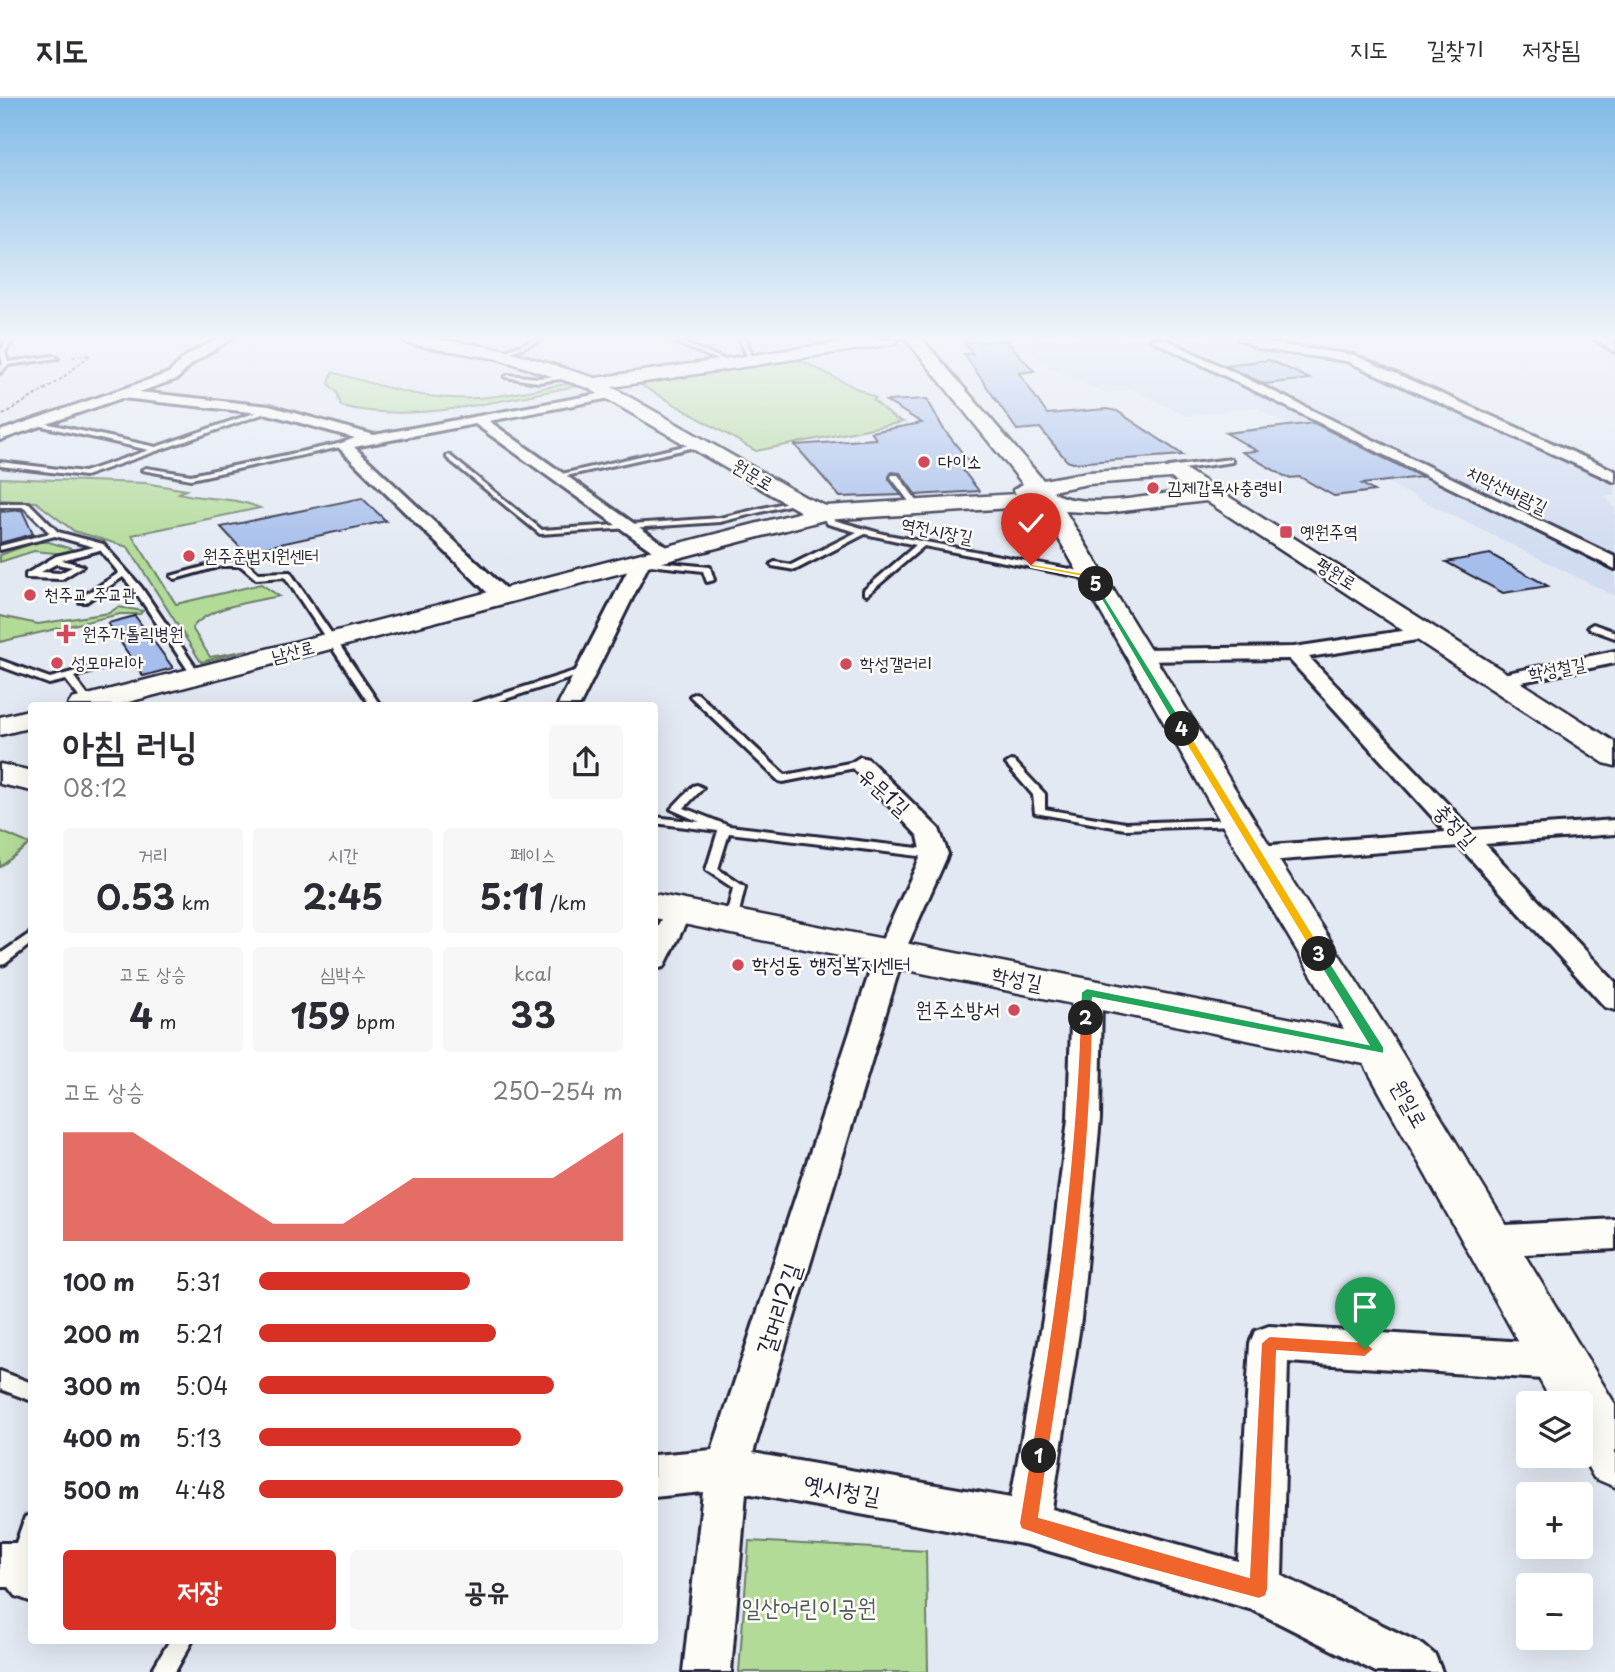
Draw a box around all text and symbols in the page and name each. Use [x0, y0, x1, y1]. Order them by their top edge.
text: 지도 [35, 23, 88, 73]
text: 지도 [1350, 30, 1388, 66]
text: 길찾기 [1426, 30, 1484, 66]
text: 저장됨 [1522, 30, 1580, 66]
place label: 다이소 [938, 447, 981, 474]
street label: 원문로 [728, 451, 779, 496]
marker: 다이소 [916, 454, 932, 470]
street label: 치악산바람길 [1463, 457, 1553, 520]
place label: 김제갑목사충령비 [1167, 473, 1283, 500]
marker: 김제갑목사충령비 [1145, 480, 1161, 496]
pin [1001, 493, 1061, 565]
icon: check [1012, 504, 1050, 542]
street label: 역전시장길 [899, 509, 976, 550]
place label: 옛원주역 [1300, 517, 1358, 544]
marker: 옛원주역 [1278, 524, 1294, 540]
place label: 원주준법지원센터 [203, 541, 319, 568]
marker: 원주준법지원센터 [181, 548, 197, 564]
street label: 평원로 [1311, 550, 1362, 596]
pin: 5 [1078, 566, 1114, 602]
text: 5 [1089, 569, 1102, 597]
place label: 천주교 주교관 [44, 580, 137, 607]
marker: 천주교 주교관 [22, 587, 38, 603]
place label: 원주가톨릭병원 [82, 619, 183, 646]
marker: 원주가톨릭병원 [56, 624, 76, 644]
street label: 남산로 [268, 632, 317, 669]
place label: 성모마리아 [71, 648, 144, 675]
place label: 학성갤러리 [860, 649, 932, 676]
street label: 학성철길 [1526, 649, 1588, 686]
marker: 성모마리아 [49, 655, 65, 671]
marker: 학성갤러리 [838, 656, 854, 672]
pin: 4 [1164, 712, 1200, 746]
text: 4 [1175, 714, 1188, 742]
text: 아침 러닝 [63, 715, 198, 772]
button: share [549, 725, 623, 799]
street label: 유문1길 [852, 759, 918, 823]
text: 08:12 [63, 770, 127, 805]
street label: 충정길 [1427, 795, 1486, 854]
text: 거리 [138, 840, 168, 868]
text: 시간 [328, 840, 358, 868]
text: 페이스 [510, 840, 556, 868]
text: 0.53 [96, 869, 175, 922]
text: 2:45 [303, 869, 383, 922]
text: 5:11 [480, 869, 544, 922]
text: km [175, 888, 210, 916]
text: /km [544, 888, 586, 916]
pin: 3 [1302, 936, 1336, 972]
text: 3 [1312, 939, 1325, 967]
place label: 학성동 행정복지센터 [752, 947, 911, 979]
street label: 학성길 [989, 956, 1045, 998]
marker: 학성동 행정복지센터 [730, 957, 746, 973]
text: 고도 상승 [119, 959, 187, 987]
text: 심박수 [320, 959, 366, 987]
text: kcal [514, 959, 552, 987]
text: 33 [510, 987, 556, 1040]
text: 4 [129, 988, 153, 1041]
text: 159 [290, 988, 350, 1041]
place label: 원주소방서 [916, 992, 1000, 1024]
pin: 2 [1068, 1000, 1104, 1035]
marker: 원주소방서 [1006, 1002, 1022, 1018]
text: 2 [1079, 1003, 1092, 1031]
text: m [153, 1007, 177, 1035]
text: bpm [350, 1007, 396, 1035]
text: 고도 상승 [63, 1073, 145, 1108]
text: 250–254 m [492, 1073, 623, 1108]
street label: 원일로 [1384, 1073, 1437, 1133]
street label: 갈머리2길 [745, 1258, 809, 1359]
text: 100 m [63, 1264, 135, 1299]
text: 5:31 [175, 1264, 220, 1299]
pin [1335, 1277, 1395, 1349]
icon: arrive [1346, 1288, 1384, 1326]
text: 200 m [63, 1316, 140, 1351]
text: 5:21 [175, 1316, 223, 1351]
text: 300 m [63, 1368, 141, 1403]
text: 5:04 [175, 1368, 228, 1403]
map controls [1516, 1391, 1593, 1650]
button: layers [1516, 1391, 1593, 1468]
text: 400 m [63, 1420, 141, 1455]
text: 5:13 [175, 1420, 222, 1455]
pin: 1 [1021, 1438, 1056, 1474]
text: 1 [1034, 1441, 1043, 1469]
street label: 옛시청길 [801, 1464, 884, 1512]
text: 500 m [63, 1472, 140, 1507]
text: 4:48 [175, 1472, 226, 1507]
button: + [1516, 1482, 1593, 1559]
button: 저장 [63, 1550, 336, 1630]
button: 공유 [350, 1550, 623, 1630]
button: − [1516, 1573, 1593, 1650]
park label: 일산어린이공원 [741, 1588, 877, 1624]

